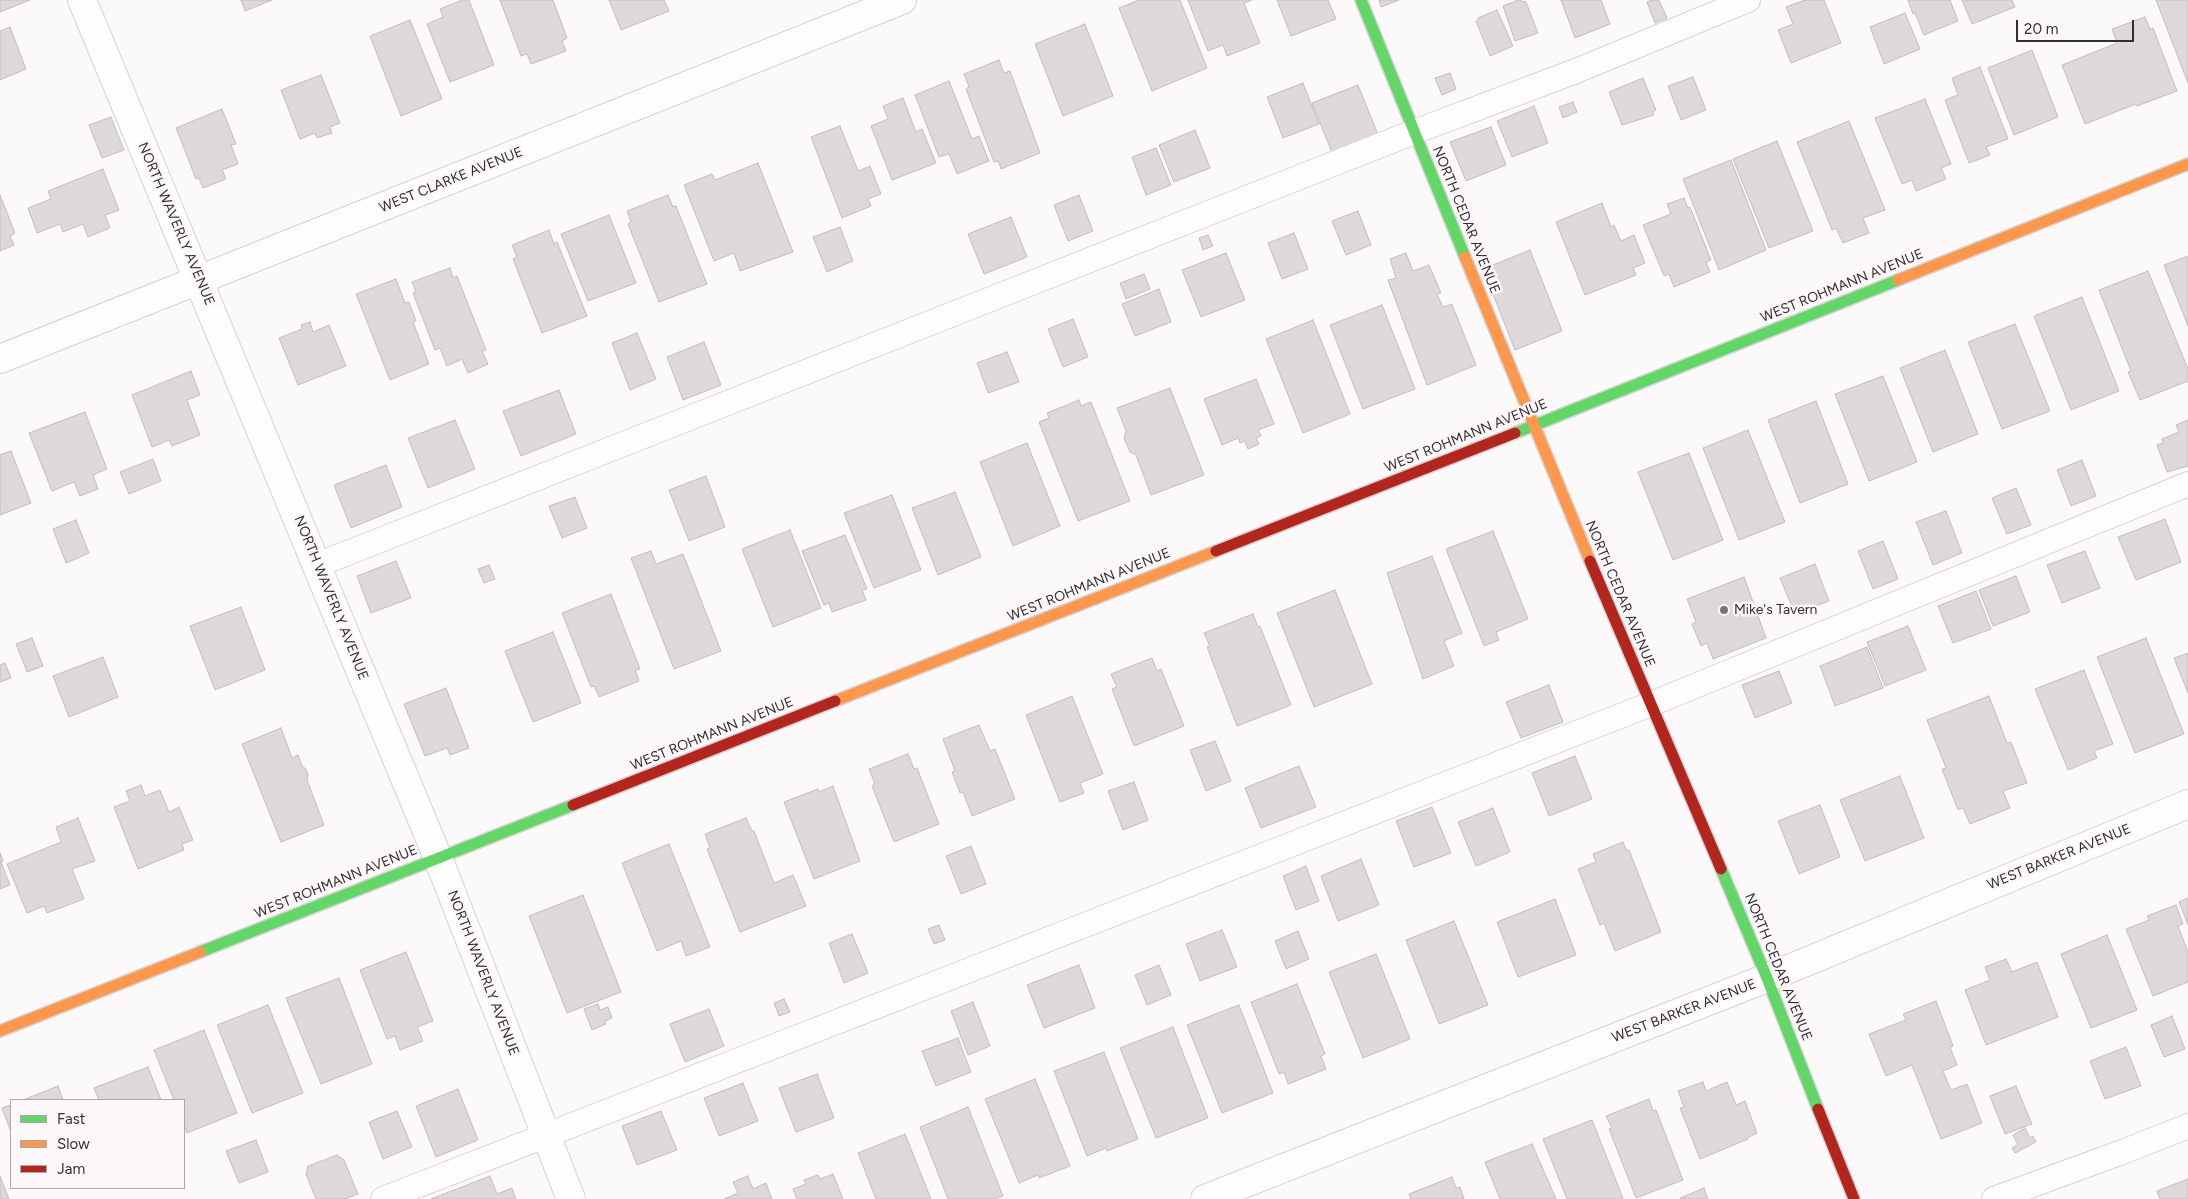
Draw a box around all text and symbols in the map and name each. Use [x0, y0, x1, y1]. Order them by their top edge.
scale bar [2018, 10, 2136, 42]
text: 20 m [2024, 20, 2058, 38]
street label: NORTH WAVERLY AVENUE [134, 140, 218, 308]
street label: WEST CLARKE AVENUE [377, 143, 525, 217]
street label: NORTH CEDAR AVENUE [1429, 144, 1503, 296]
street label: WEST ROHMANN AVENUE [1758, 246, 1926, 326]
street label: WEST ROHMANN AVENUE [1382, 396, 1550, 476]
street label: NORTH WAVERLY AVENUE [290, 513, 372, 683]
street label: NORTH CEDAR AVENUE [1581, 518, 1659, 670]
street label: WEST ROHMANN AVENUE [1005, 545, 1173, 625]
place label: Mike's Tavern [1734, 602, 1817, 618]
marker: Mike's Tavern [1718, 604, 1730, 616]
street label: WEST ROHMANN AVENUE [628, 694, 796, 774]
street label: WEST BARKER AVENUE [1985, 821, 2133, 893]
street label: WEST ROHMANN AVENUE [252, 842, 420, 922]
street label: NORTH WAVERLY AVENUE [444, 888, 522, 1058]
street label: NORTH CEDAR AVENUE [1741, 891, 1815, 1043]
street label: WEST BARKER AVENUE [1609, 976, 1759, 1046]
legend [10, 1099, 185, 1189]
text: Fast [57, 1110, 85, 1128]
text: Slow [57, 1135, 90, 1153]
text: Jam [57, 1160, 85, 1178]

